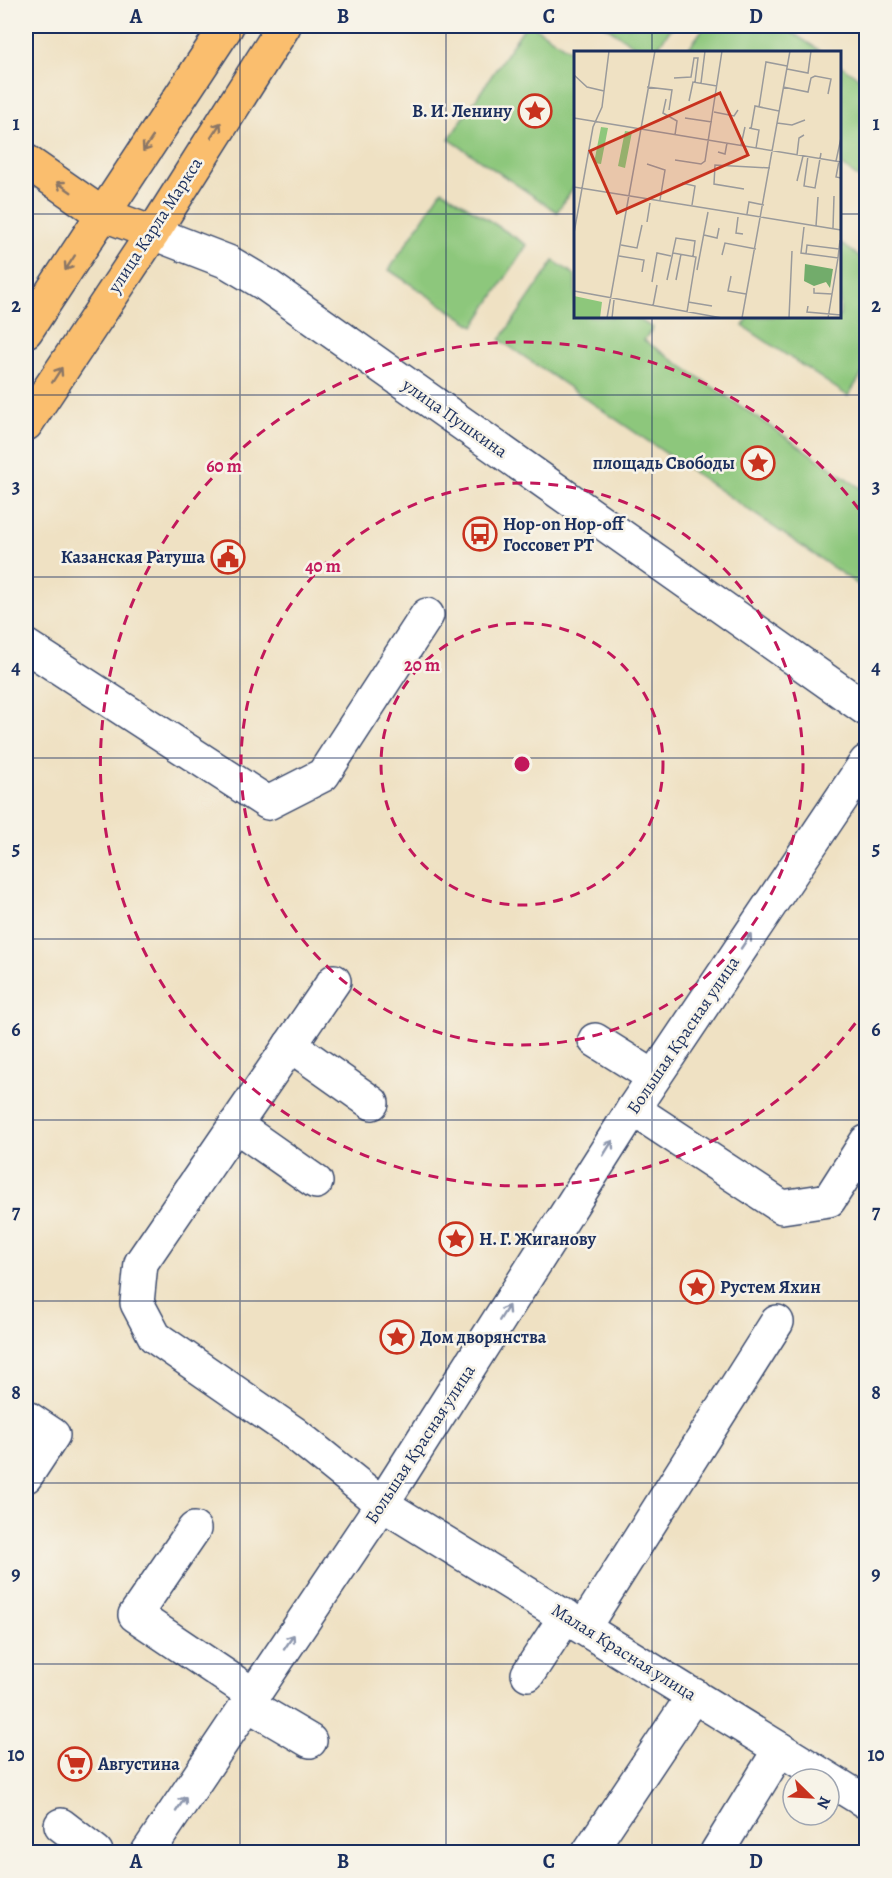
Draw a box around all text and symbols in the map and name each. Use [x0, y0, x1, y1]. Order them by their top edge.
text: A [129, 3, 143, 30]
text: B [337, 3, 349, 30]
text: C [543, 3, 555, 30]
text: D [749, 3, 763, 30]
inset map [574, 51, 841, 318]
place icon: В. И. Ленину [517, 93, 553, 129]
place label: В. И. Ленину [412, 99, 512, 123]
text: 1 [12, 110, 20, 137]
text: 1 [872, 110, 880, 137]
one-way arrow [210, 121, 223, 138]
one-way arrow [142, 136, 154, 152]
street label: улица Карла Маркса [102, 152, 208, 298]
one-way arrow [56, 181, 72, 193]
one-way arrow [64, 254, 76, 271]
text: 2 [11, 292, 21, 319]
text: 2 [871, 292, 881, 319]
one-way arrow [52, 367, 64, 384]
street label: улица Пушкина [397, 372, 513, 464]
place icon: площадь Свободы [740, 445, 776, 481]
place label: площадь Свободы [593, 451, 735, 475]
text: 60 m [206, 454, 242, 478]
text: 3 [12, 473, 20, 500]
text: 3 [872, 473, 880, 500]
place label: Hop-on Hop-off Госсовет РТ [503, 512, 627, 557]
bus stop icon: Hop-on Hop-off Госсовет РТ [462, 516, 498, 552]
public building icon: Казанская Ратуша [210, 539, 246, 575]
place label: Казанская Ратуша [61, 545, 205, 569]
text: 40 m [305, 554, 341, 578]
text: 20 m [404, 653, 440, 677]
text: 4 [11, 654, 21, 681]
text: 4 [871, 654, 881, 681]
centre of rings [512, 754, 532, 774]
text: 5 [12, 835, 20, 862]
text: 5 [872, 835, 880, 862]
one-way arrow [740, 934, 752, 950]
street label: Большая Красная улица [621, 951, 745, 1119]
text: 6 [11, 1016, 21, 1043]
text: 6 [871, 1016, 881, 1043]
one-way arrow [603, 1140, 615, 1157]
text: 7 [12, 1198, 21, 1225]
text: 7 [872, 1198, 881, 1225]
place icon: Н. Г. Жиганову [438, 1221, 474, 1257]
place label: Н. Г. Жиганову [479, 1227, 597, 1251]
place icon: Рустем Яхин [679, 1269, 715, 1305]
place label: Рустем Яхин [720, 1275, 821, 1299]
one-way arrow [498, 1305, 510, 1322]
place icon: Дом дворянства [379, 1319, 415, 1355]
place label: Дом дворянства [420, 1325, 547, 1349]
street label: Большая Красная улица [359, 1359, 481, 1528]
text: 8 [11, 1379, 21, 1406]
text: 8 [871, 1379, 881, 1406]
text: 9 [11, 1560, 21, 1587]
text: 9 [871, 1560, 881, 1587]
street label: Малая Красная улица [547, 1598, 702, 1707]
one-way arrow [284, 1634, 296, 1651]
text: 10 [7, 1741, 25, 1768]
text: 10 [867, 1741, 885, 1768]
supermarket icon: Августина [57, 1746, 93, 1782]
place label: Августина [97, 1752, 180, 1776]
north arrow [781, 1767, 841, 1827]
text: N [811, 1793, 836, 1813]
one-way arrow [175, 1796, 187, 1813]
text: A [129, 1848, 143, 1875]
text: B [337, 1848, 349, 1875]
text: C [543, 1848, 555, 1875]
text: D [749, 1848, 763, 1875]

